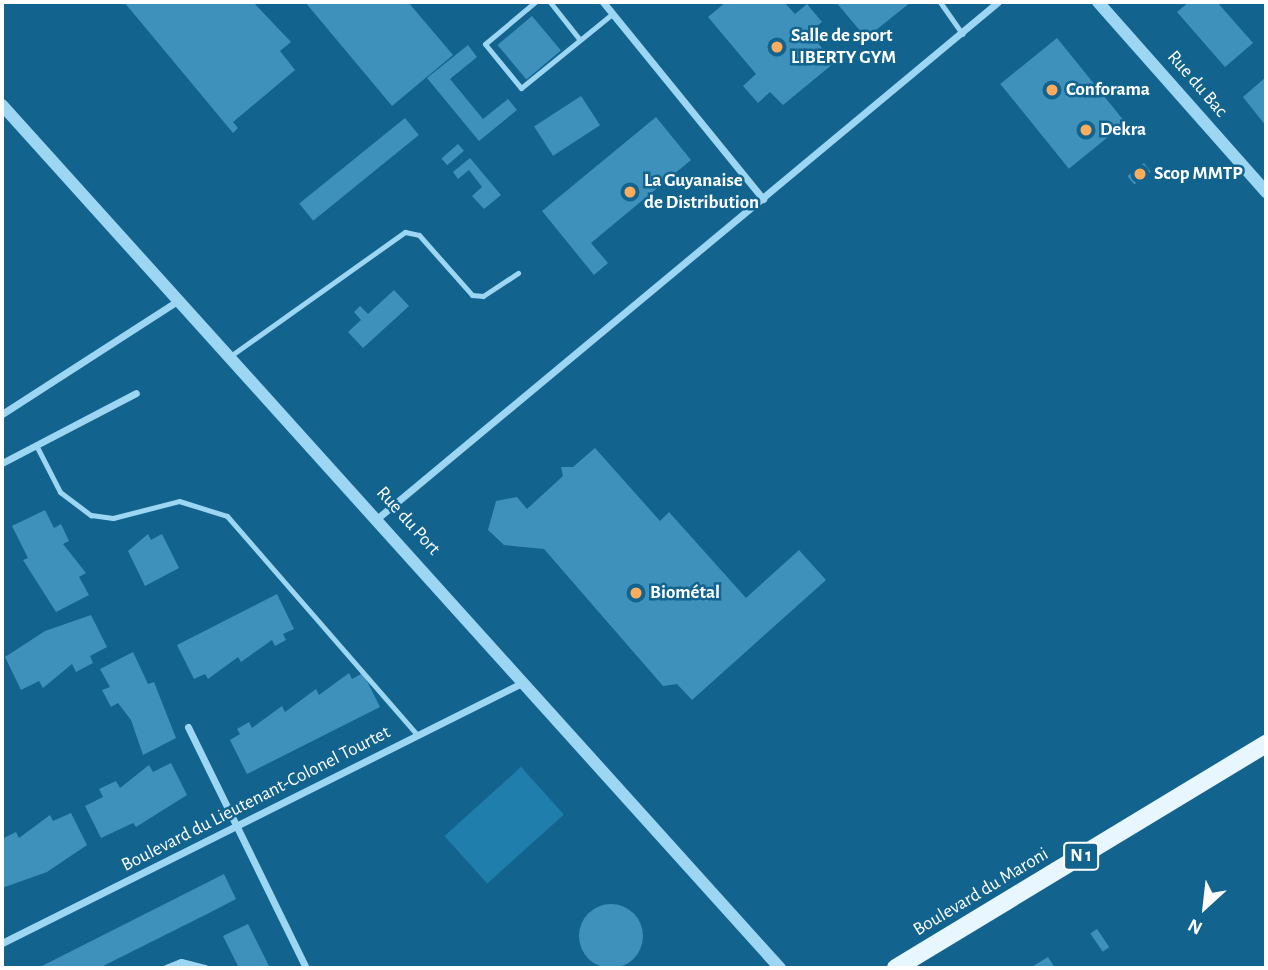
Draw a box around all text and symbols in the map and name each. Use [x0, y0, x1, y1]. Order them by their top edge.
place label: Salle de sport LIBERTY GYM [791, 25, 896, 69]
marker: Salle de sport LIBERTY GYM [769, 39, 785, 55]
street label: Rue du Bac [1162, 46, 1232, 122]
place label: Conforama [1066, 79, 1150, 101]
marker: Conforama [1044, 82, 1060, 98]
place label: Dekra [1100, 119, 1146, 141]
marker: Dekra [1078, 122, 1094, 138]
place label: Scop MMTP [1154, 163, 1243, 185]
marker: Scop MMTP [1132, 166, 1148, 182]
place label: La Guyanaise de Distribution [644, 170, 759, 214]
marker: La Guyanaise de Distribution [622, 184, 638, 200]
street label: Rue du Port [371, 482, 445, 560]
place label: Biométal [650, 582, 720, 604]
marker: Biométal [628, 585, 644, 601]
street label: Boulevard du Lieutenant-Colonel Tourtet [118, 721, 394, 877]
road number: N 1 [1062, 842, 1100, 870]
street label: Boulevard du Maroni [909, 843, 1053, 941]
north arrow [1170, 872, 1240, 942]
text: N [1185, 915, 1205, 938]

